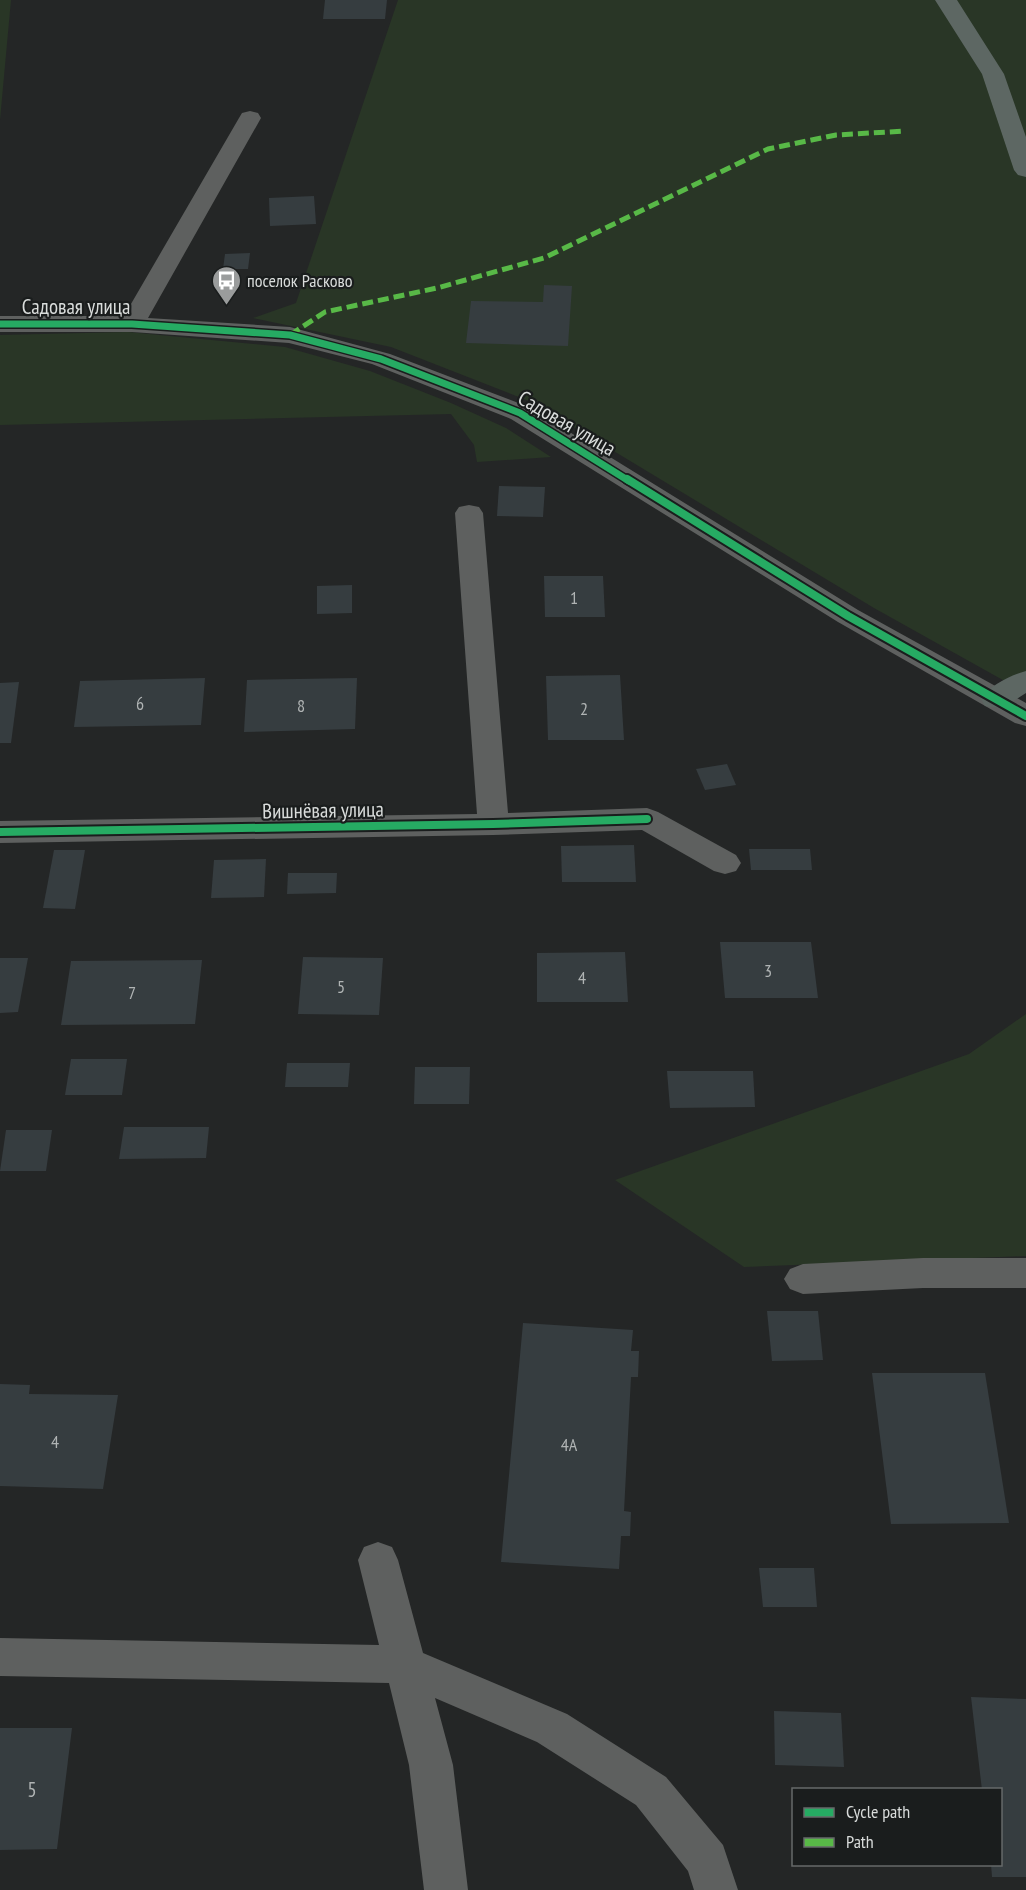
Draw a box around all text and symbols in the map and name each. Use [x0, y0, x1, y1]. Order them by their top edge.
bus stop icon: поселок Расково [210, 264, 242, 306]
place label: поселок Расково [247, 269, 353, 292]
street label: Садовая улица [22, 293, 130, 320]
street label: Садовая улица [513, 384, 621, 462]
house number: 1 [570, 586, 578, 609]
house number: 6 [136, 692, 144, 715]
house number: 8 [297, 694, 305, 717]
house number: 2 [580, 697, 588, 720]
street label: Вишнёвая улица [262, 795, 384, 825]
house number: 3 [764, 959, 772, 982]
house number: 4 [578, 966, 586, 989]
house number: 5 [337, 975, 345, 998]
house number: 7 [128, 981, 136, 1004]
house number: 4 [51, 1430, 59, 1453]
house number: 4А [561, 1433, 578, 1456]
house number: 5 [27, 1776, 37, 1803]
legend [792, 1788, 1002, 1866]
text: Cycle path [846, 1800, 910, 1823]
text: Path [846, 1830, 874, 1853]

